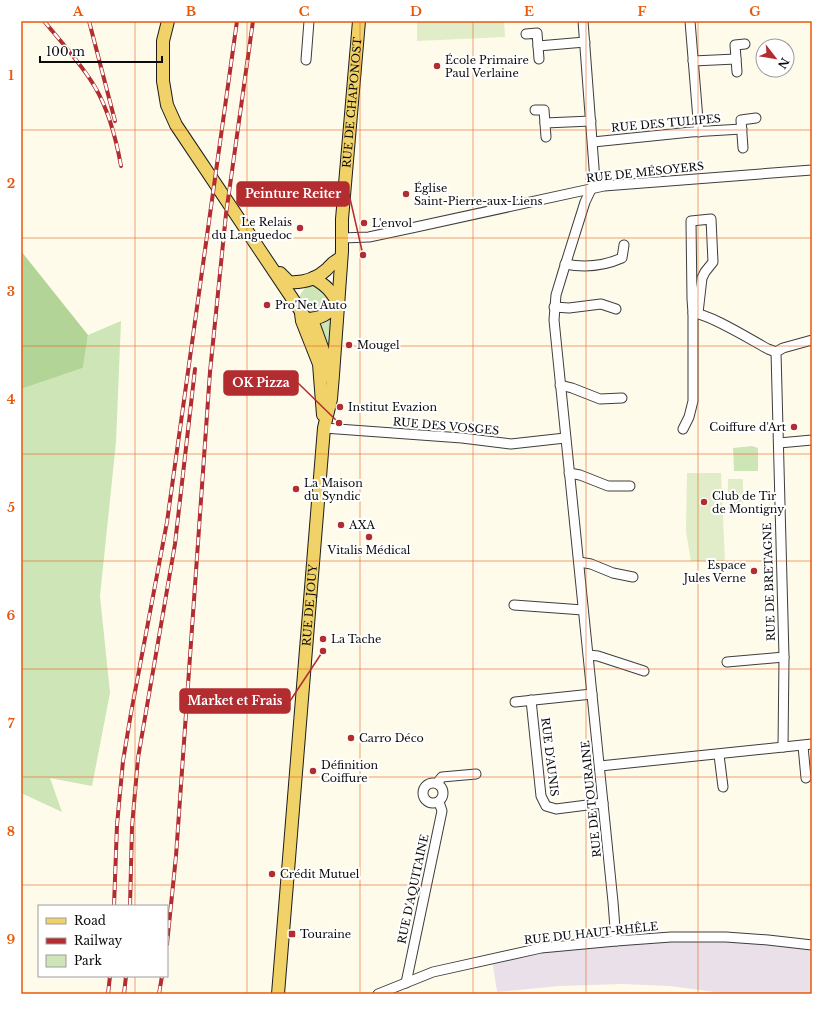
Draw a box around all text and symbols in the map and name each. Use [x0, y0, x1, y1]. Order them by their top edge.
text: A [72, 3, 84, 20]
text: B [186, 3, 196, 20]
text: C [299, 3, 310, 20]
text: D [410, 3, 422, 20]
text: E [524, 3, 534, 20]
text: F [638, 3, 647, 20]
text: G [749, 3, 761, 20]
street label: RUE DE CHAPONOST [339, 36, 365, 169]
scale bar [40, 38, 162, 64]
north arrow [755, 38, 795, 78]
text: 100 m [46, 44, 85, 59]
place label: École Primaire Paul Verlaine [445, 53, 529, 80]
text: N [775, 55, 792, 72]
marker: École Primaire Paul Verlaine [432, 61, 442, 71]
text: 1 [8, 67, 14, 84]
street label: RUE DES TULIPES [611, 111, 721, 135]
street label: RUE DE MÉSOYERS [585, 159, 705, 185]
text: 2 [7, 175, 15, 192]
place label: Église Saint-Pierre-aux-Liens [414, 181, 542, 208]
callout: Peinture Reiter [237, 182, 349, 206]
text: Peinture Reiter [245, 186, 341, 201]
marker: Église Saint-Pierre-aux-Liens [401, 189, 411, 199]
place label: Le Relais du Languedoc [212, 215, 292, 242]
place label: L'envol [372, 216, 412, 230]
marker: L'envol [359, 218, 369, 228]
marker: Le Relais du Languedoc [295, 223, 305, 233]
text: 3 [7, 283, 15, 300]
place label: Pro'Net Auto [275, 298, 347, 312]
marker: Pro'Net Auto [262, 300, 272, 310]
place label: Mougel [357, 338, 400, 352]
marker: Mougel [344, 340, 354, 350]
callout: OK Pizza [224, 371, 298, 395]
text: OK Pizza [232, 375, 290, 390]
text: 4 [7, 391, 16, 408]
place label: Institut Evazion [348, 400, 437, 414]
marker: Institut Evazion [335, 402, 345, 412]
street label: RUE DES VOSGES [392, 414, 500, 438]
place label: Coiffure d'Art [709, 420, 787, 434]
marker: Coiffure d'Art [789, 422, 799, 432]
place label: La Maison du Syndic [304, 476, 363, 503]
marker: La Maison du Syndic [291, 484, 301, 494]
place label: Club de Tir de Montigny [712, 489, 784, 516]
marker: Club de Tir de Montigny [699, 497, 709, 507]
text: 5 [7, 499, 15, 516]
place label: AXA [348, 518, 375, 532]
marker: AXA [336, 520, 346, 530]
street label: RUE DE BRETAGNE [760, 522, 778, 642]
marker: Vitalis Médical [364, 532, 374, 542]
place label: Vitalis Médical [327, 543, 411, 557]
place label: Espace Jules Verne [682, 558, 746, 585]
street label: RUE DE JOUY [299, 563, 320, 647]
marker: Espace Jules Verne [749, 566, 759, 576]
text: 6 [7, 607, 16, 624]
place label: La Tache [331, 632, 381, 646]
marker: La Tache [318, 634, 328, 644]
callout: Market et Frais [180, 689, 290, 713]
text: Market et Frais [188, 693, 283, 708]
text: 7 [8, 715, 15, 732]
street label: RUE D'AUNIS [538, 717, 562, 797]
place label: Carro Déco [359, 731, 424, 745]
marker: Carro Déco [346, 733, 356, 743]
street label: RUE DE TOURAINE [578, 740, 604, 858]
place label: Définition Coiffure [321, 758, 379, 785]
marker: Définition Coiffure [308, 766, 318, 776]
text: 8 [7, 823, 15, 840]
street label: RUE D'AQUITAINE [395, 833, 431, 945]
place label: Crédit Mutuel [280, 867, 360, 881]
marker: Crédit Mutuel [267, 869, 277, 879]
legend [38, 905, 168, 977]
text: Road [74, 913, 106, 928]
street label: RUE DU HAUT-RHÊLE [523, 919, 659, 947]
place label: Touraine [300, 927, 351, 941]
marker: Touraine [287, 929, 297, 939]
text: 9 [7, 931, 16, 948]
text: Railway [74, 933, 123, 948]
text: Park [74, 953, 102, 968]

